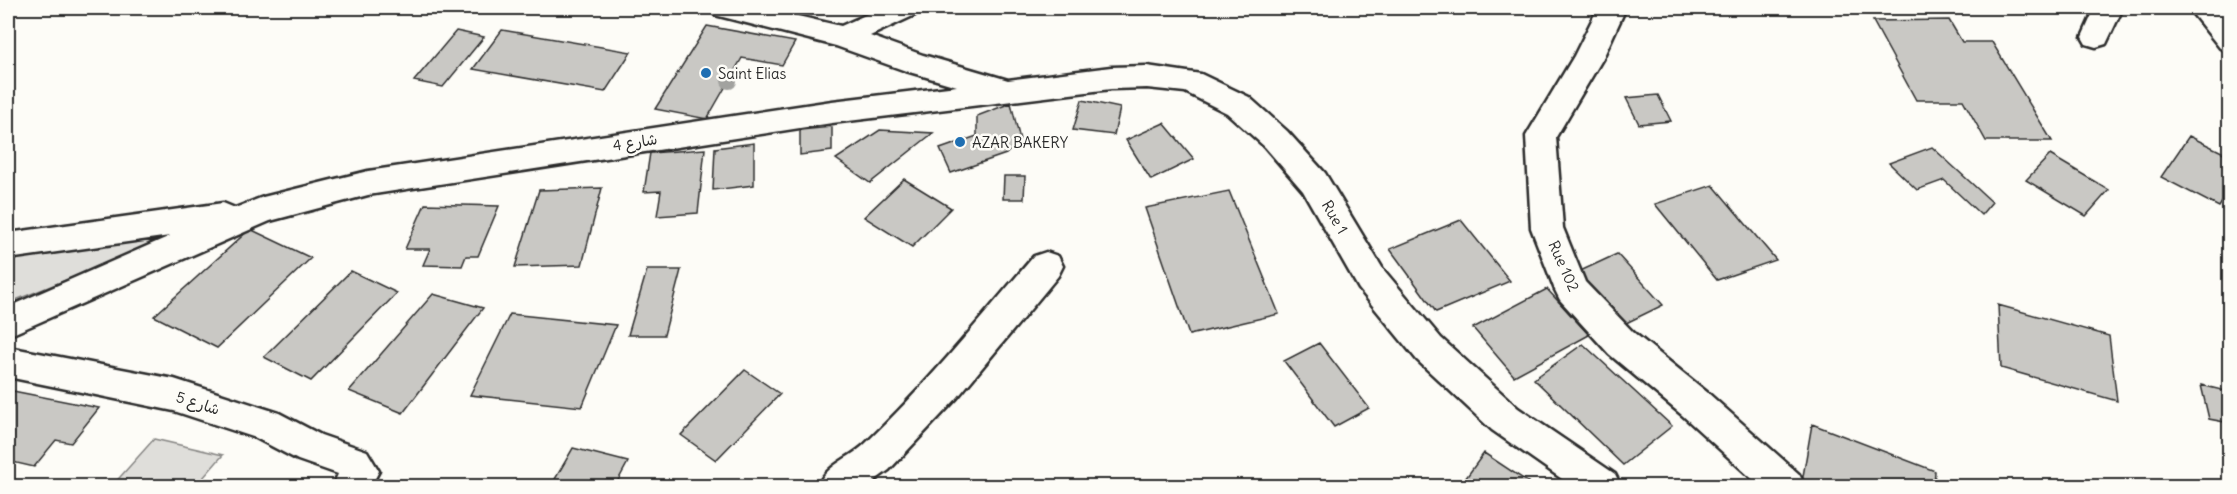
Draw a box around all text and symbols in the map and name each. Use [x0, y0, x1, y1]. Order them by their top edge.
place label: Saint Elias [718, 64, 787, 83]
marker: Saint Elias [699, 66, 713, 80]
street label: شارع 4 [611, 129, 659, 156]
place label: AZAR BAKERY [972, 133, 1069, 152]
marker: AZAR BAKERY [953, 135, 967, 149]
street label: Rue 1 [1318, 197, 1352, 237]
street label: Rue 102 [1544, 238, 1584, 294]
street label: شارع 5 [174, 387, 222, 420]

